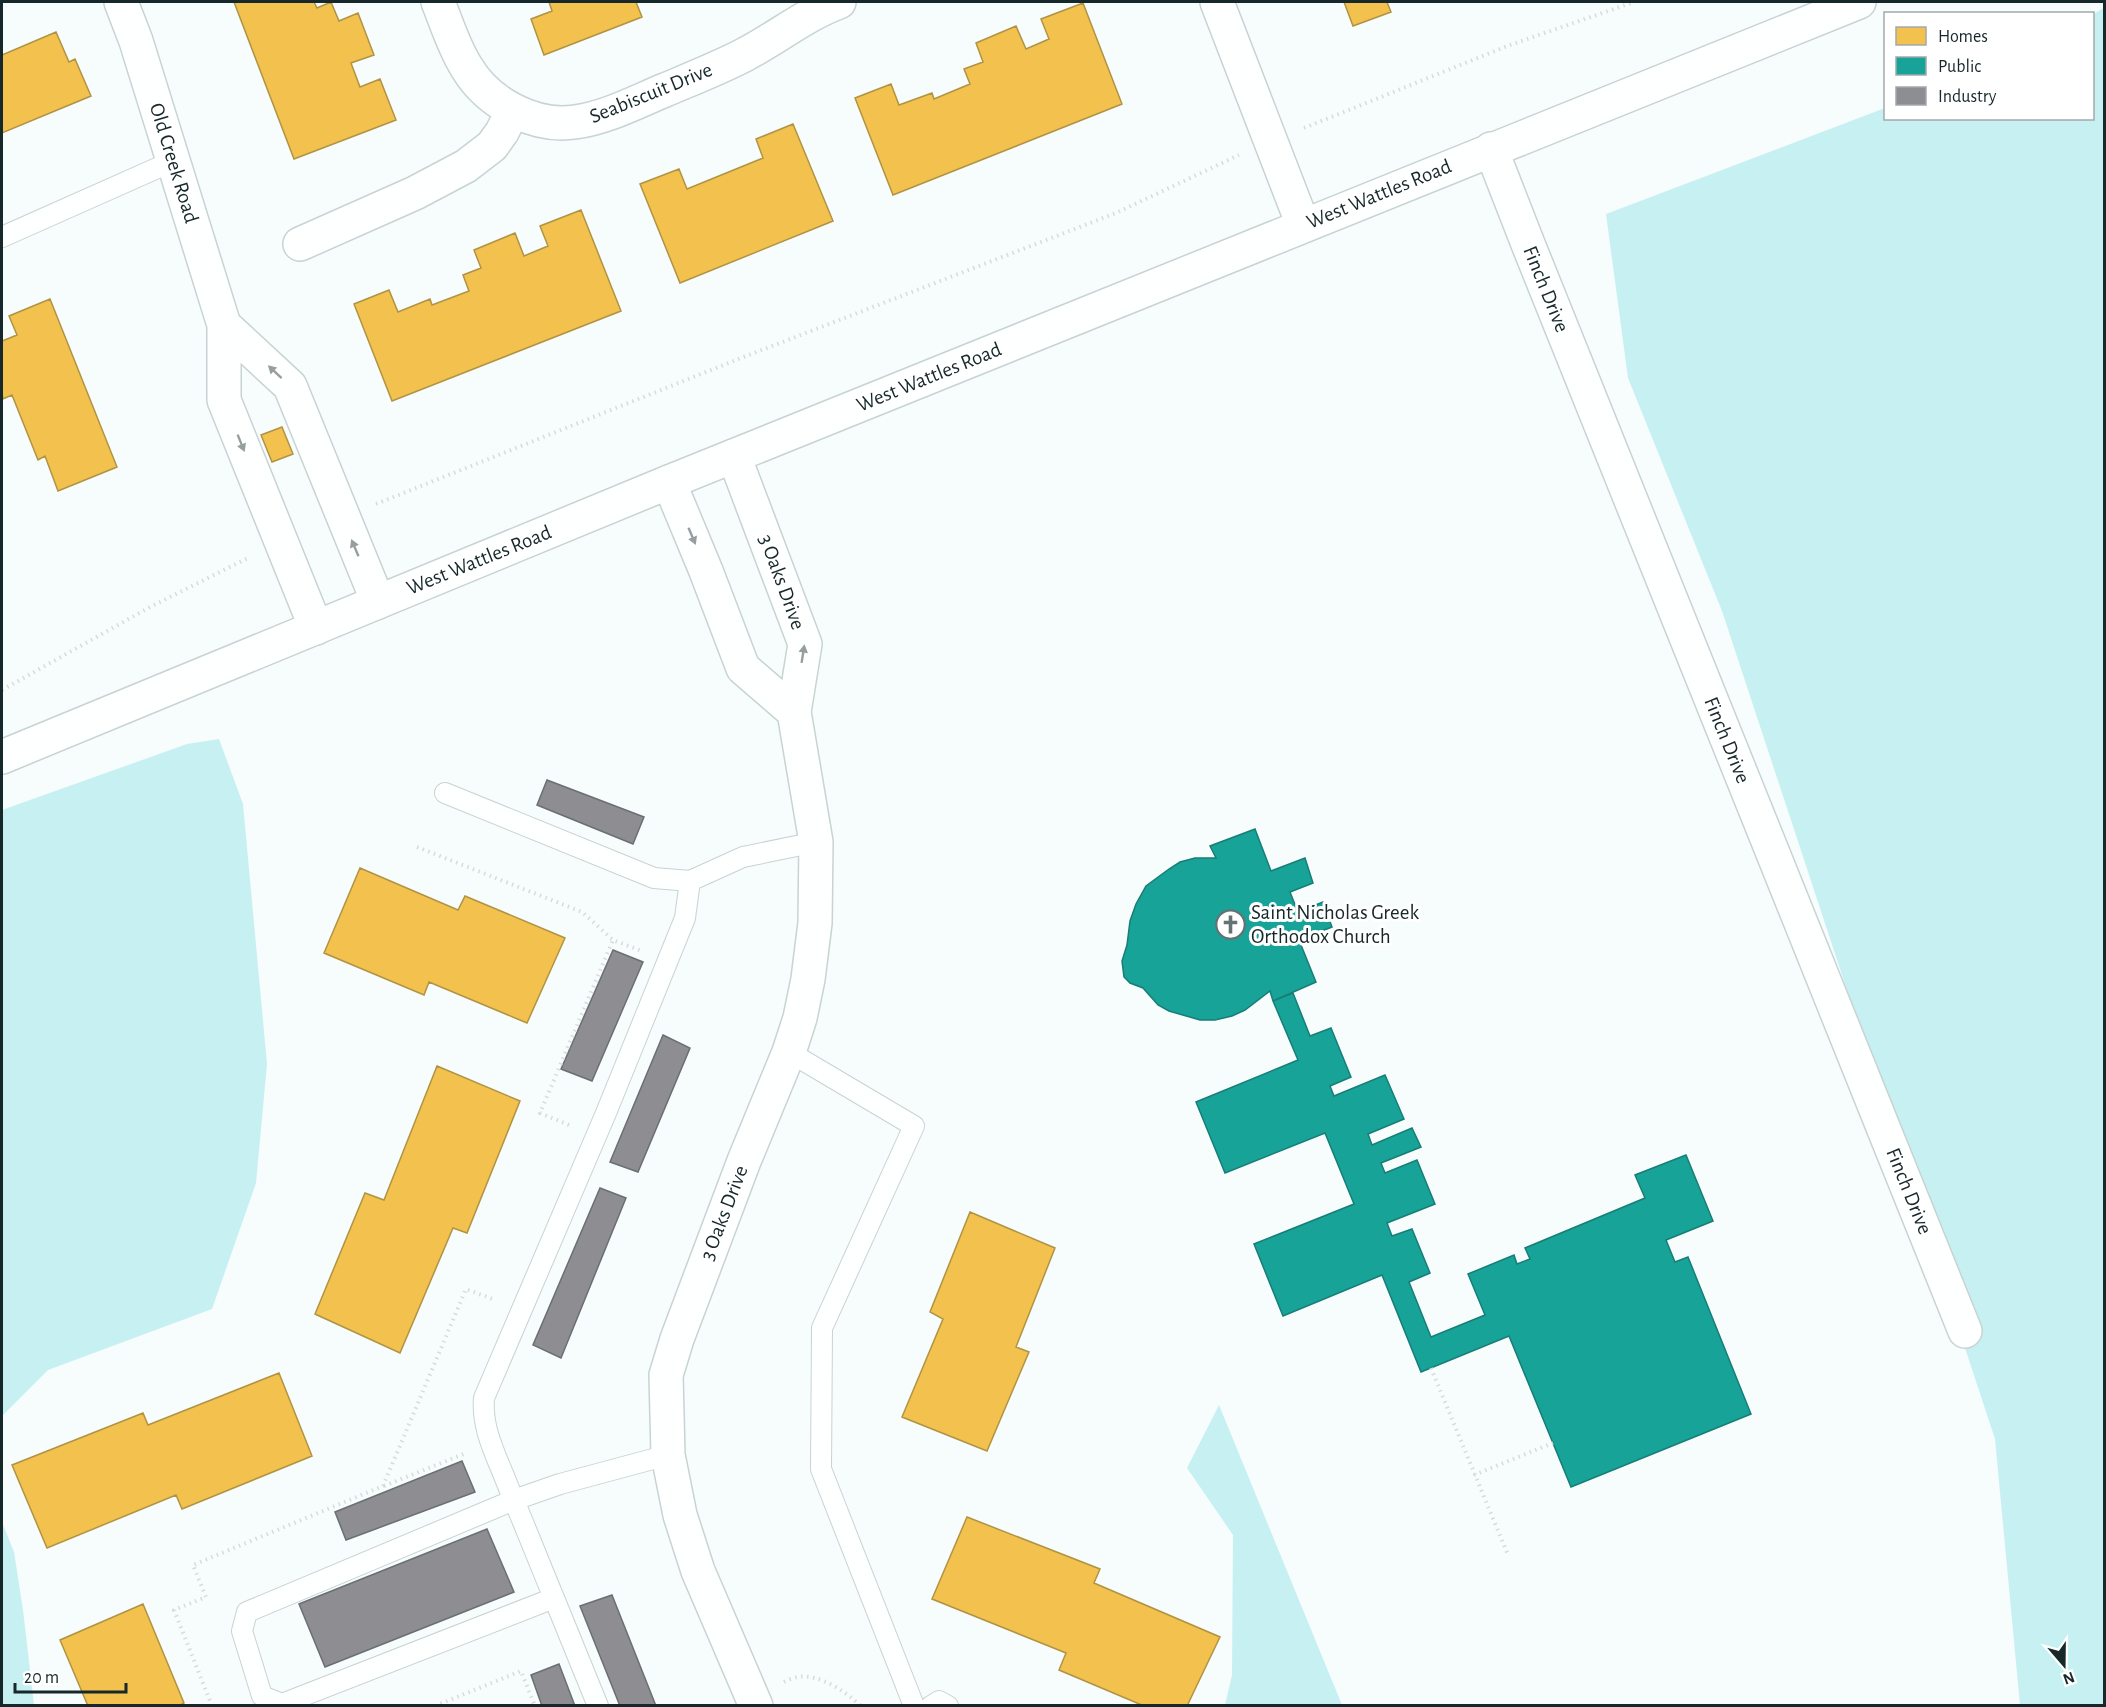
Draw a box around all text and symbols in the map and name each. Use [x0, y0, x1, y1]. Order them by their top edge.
legend [1884, 12, 2094, 120]
text: Homes [1938, 28, 1988, 46]
text: Public [1938, 58, 1981, 76]
street label: Seabiscuit Drive [587, 59, 715, 127]
text: Industry [1938, 88, 1997, 106]
street label: Old Creek Road [146, 100, 202, 226]
street label: West Wattles Road [1304, 155, 1454, 233]
street label: Finch Drive [1519, 243, 1573, 335]
street label: West Wattles Road [854, 338, 1004, 416]
one-way arrow [267, 365, 282, 379]
one-way arrow [236, 434, 246, 452]
street label: West Wattles Road [404, 521, 554, 599]
one-way arrow [688, 527, 697, 545]
street label: 3 Oaks Drive [755, 532, 809, 632]
one-way arrow [350, 538, 360, 556]
one-way arrow [799, 645, 808, 664]
street label: Finch Drive [1700, 694, 1754, 786]
place label: Saint Nicholas Greek Orthodox Church [1251, 902, 1419, 947]
church icon: Saint Nicholas Greek Orthodox Church [1214, 908, 1246, 940]
street label: Finch Drive [1882, 1145, 1936, 1237]
street label: 3 Oaks Drive [696, 1163, 752, 1263]
north arrow [2034, 1635, 2094, 1695]
scale bar [15, 1656, 126, 1694]
text: 20 m [24, 1669, 59, 1687]
text: N [2061, 1669, 2077, 1688]

